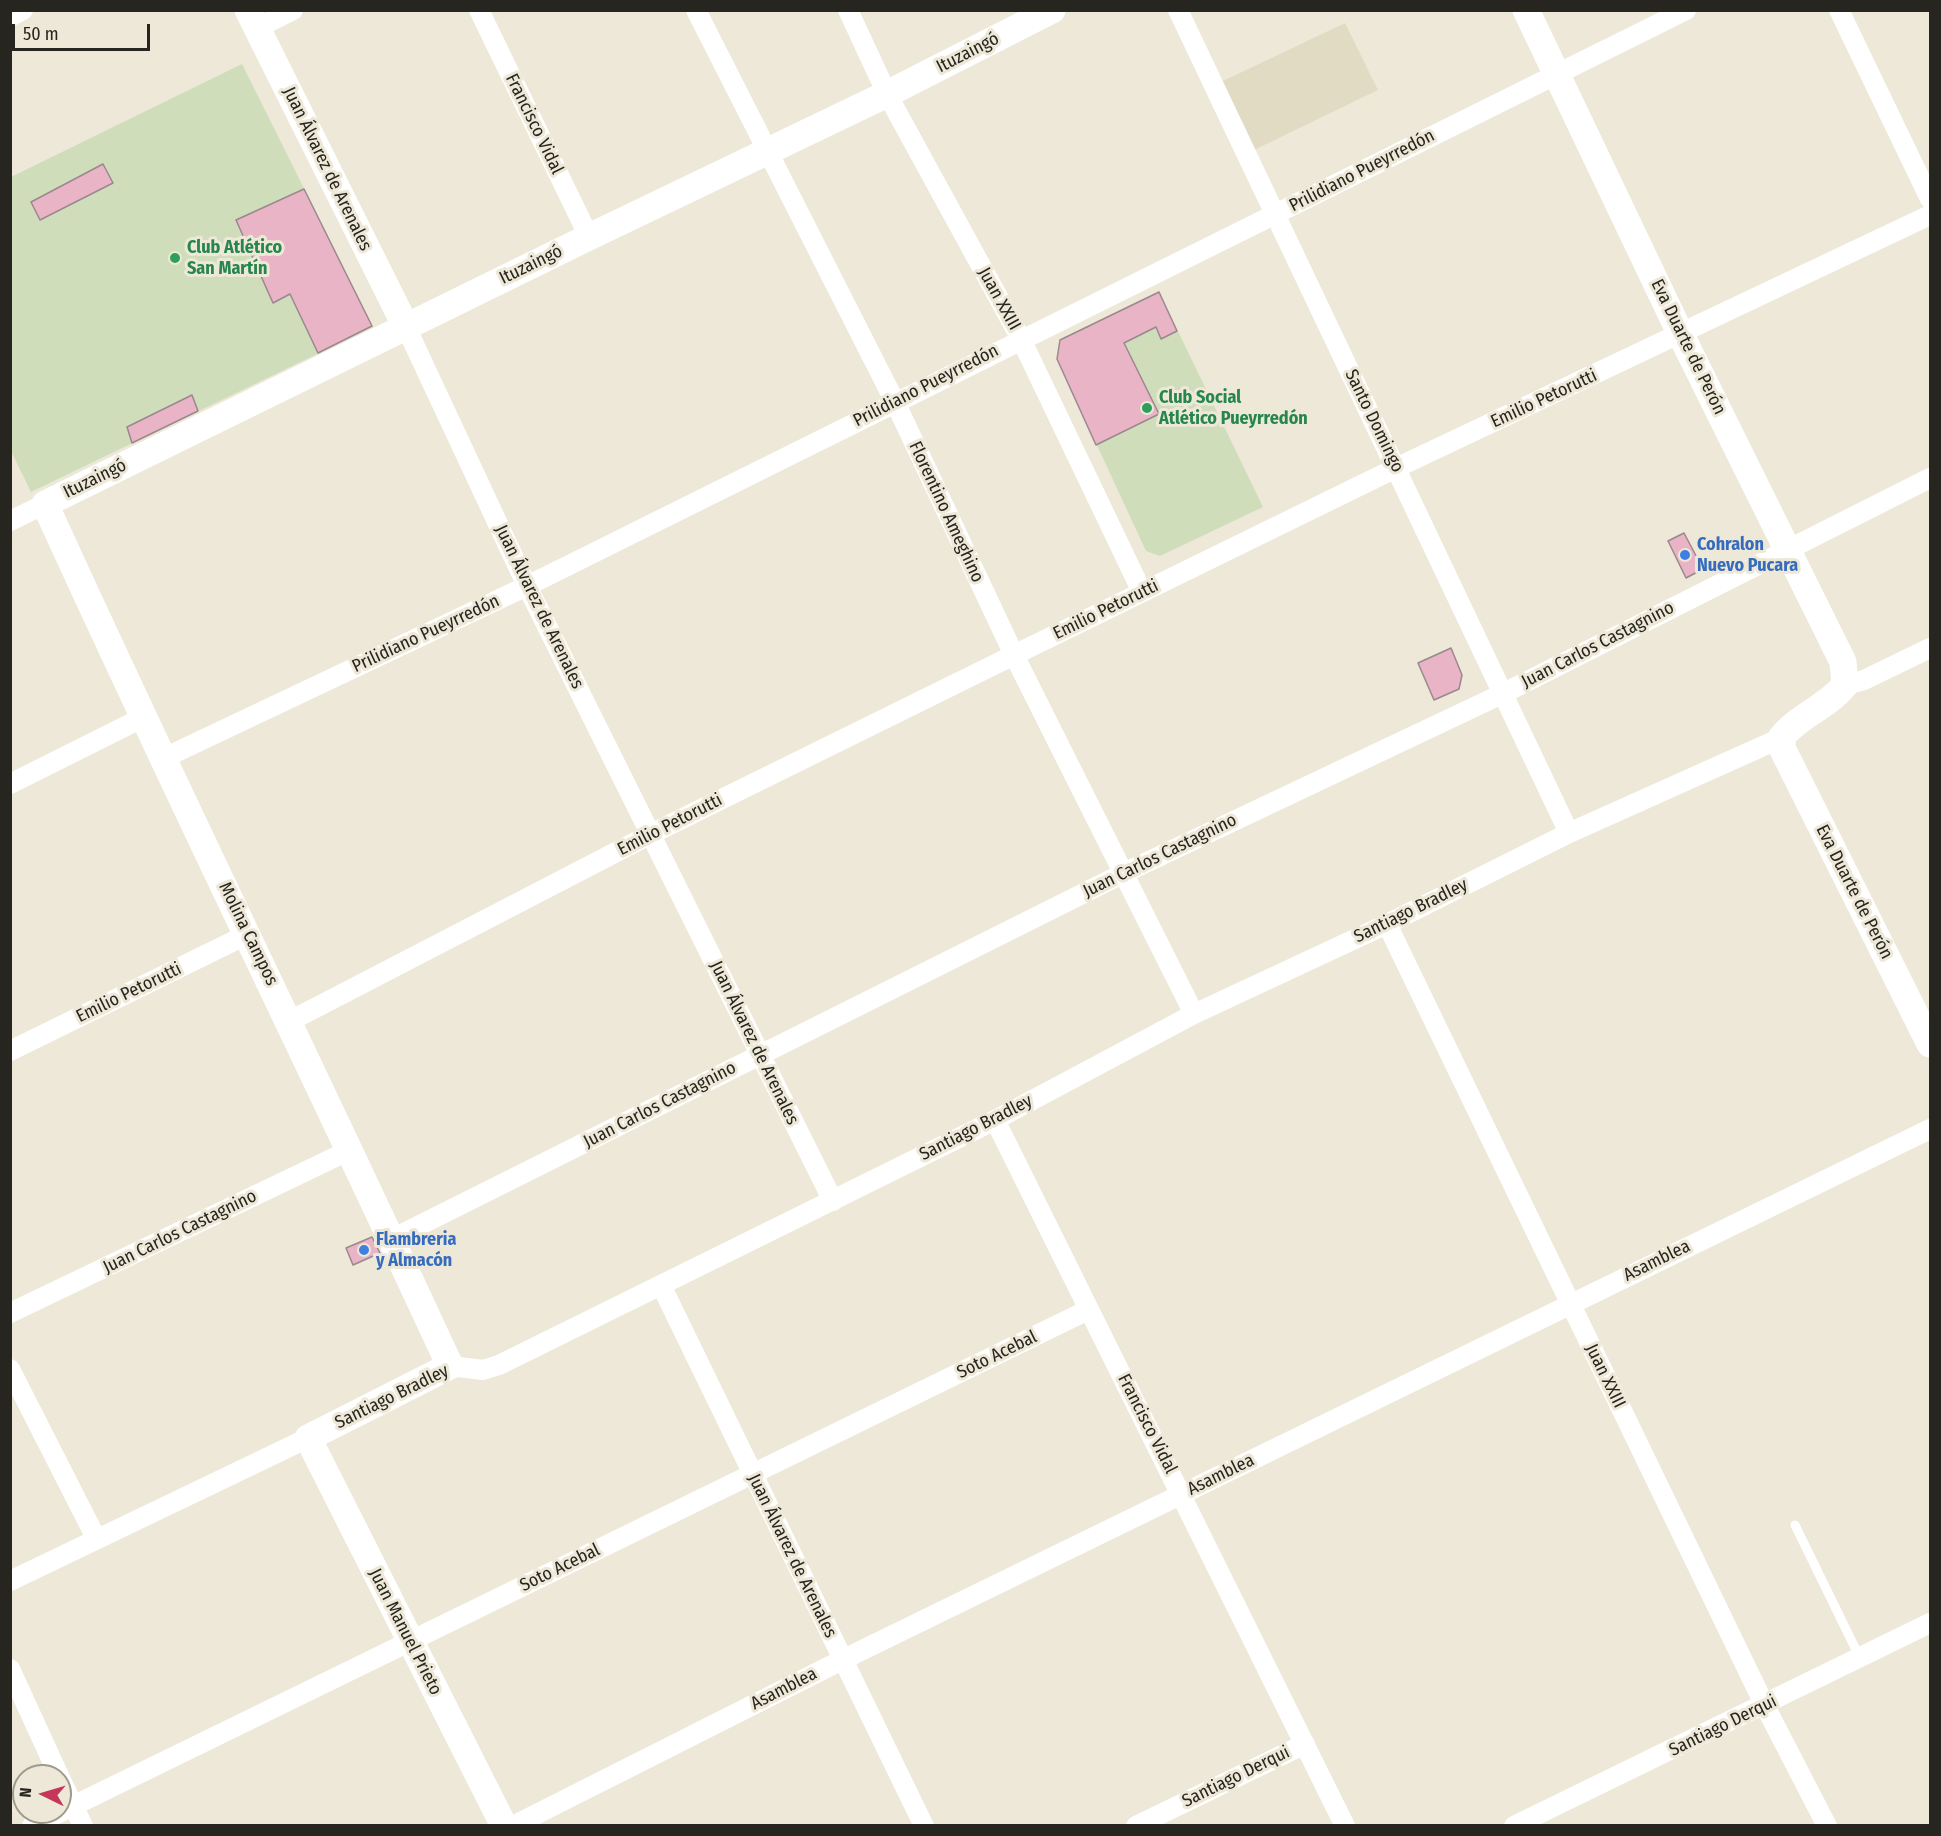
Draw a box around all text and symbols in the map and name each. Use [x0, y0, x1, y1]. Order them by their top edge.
scale bar [15, 12, 153, 50]
text: 50 m [23, 23, 59, 45]
street label: Ituzaingó [933, 28, 1003, 78]
street label: Francisco Vidal [500, 70, 568, 178]
street label: Juan Álvarez de Arenales [278, 84, 376, 254]
street label: Prilidiano Pueyrredón [1286, 125, 1438, 217]
place label: Club Atlético San Martín [187, 237, 282, 280]
street label: Ituzaingó [496, 241, 566, 289]
marker: Club Atlético San Martín [168, 251, 182, 265]
street label: Juan XXIII [973, 264, 1025, 334]
street label: Eva Duarte de Perón [1646, 276, 1730, 418]
street label: Prilidiano Pueyrredón [850, 340, 1002, 432]
street label: Emilio Petorutti [1488, 365, 1600, 433]
street label: Santo Domingo [1340, 366, 1408, 476]
place label: Club Social Atlético Pueyrredón [1159, 387, 1308, 430]
marker: Club Social Atlético Pueyrredón [1140, 401, 1154, 415]
street label: Florentino Ameghino [904, 438, 988, 586]
street label: Ituzaingó [60, 455, 130, 503]
street label: Juan Álvarez de Arenales [490, 522, 588, 692]
place label: Cohralon Nuevo Pucara [1697, 534, 1798, 576]
marker: Cohralon Nuevo Pucara [1678, 548, 1692, 562]
street label: Emilio Petorutti [1050, 575, 1162, 645]
street label: Prilidiano Pueyrredón [349, 590, 503, 678]
street label: Juan Carlos Castagnino [1518, 597, 1678, 693]
street label: Emilio Petorutti [614, 789, 726, 861]
street label: Juan Carlos Castagnino [1080, 809, 1240, 903]
street label: Eva Duarte de Perón [1811, 821, 1897, 963]
street label: Santiago Bradley [1351, 874, 1471, 948]
street label: Molina Campos [214, 879, 282, 989]
street label: Emilio Petorutti [73, 958, 185, 1028]
street label: Juan Álvarez de Arenales [705, 958, 803, 1128]
street label: Juan Carlos Castagnino [580, 1057, 740, 1153]
street label: Santiago Bradley [916, 1090, 1036, 1166]
street label: Juan Carlos Castagnino [100, 1185, 260, 1279]
place label: Flambreria y Almacón [376, 1229, 456, 1272]
street label: Asamblea [1620, 1236, 1694, 1286]
marker: Flambreria y Almacón [357, 1243, 371, 1257]
street label: Soto Acebal [954, 1326, 1040, 1384]
street label: Juan XXIII [1580, 1340, 1630, 1412]
street label: Santiago Bradley [332, 1360, 452, 1434]
street label: Francisco Vidal [1113, 1371, 1181, 1477]
street label: Asamblea [1184, 1450, 1258, 1500]
street label: Juan Álvarez de Arenales [743, 1471, 841, 1641]
street label: Soto Acebal [517, 1539, 603, 1597]
street label: Juan Manuel Prieto [364, 1565, 446, 1699]
street label: Asamblea [747, 1663, 821, 1715]
street label: Santiago Derqui [1666, 1691, 1780, 1761]
street label: Santiago Derqui [1179, 1742, 1293, 1812]
north arrow [12, 1764, 72, 1824]
text: N [16, 1787, 35, 1798]

